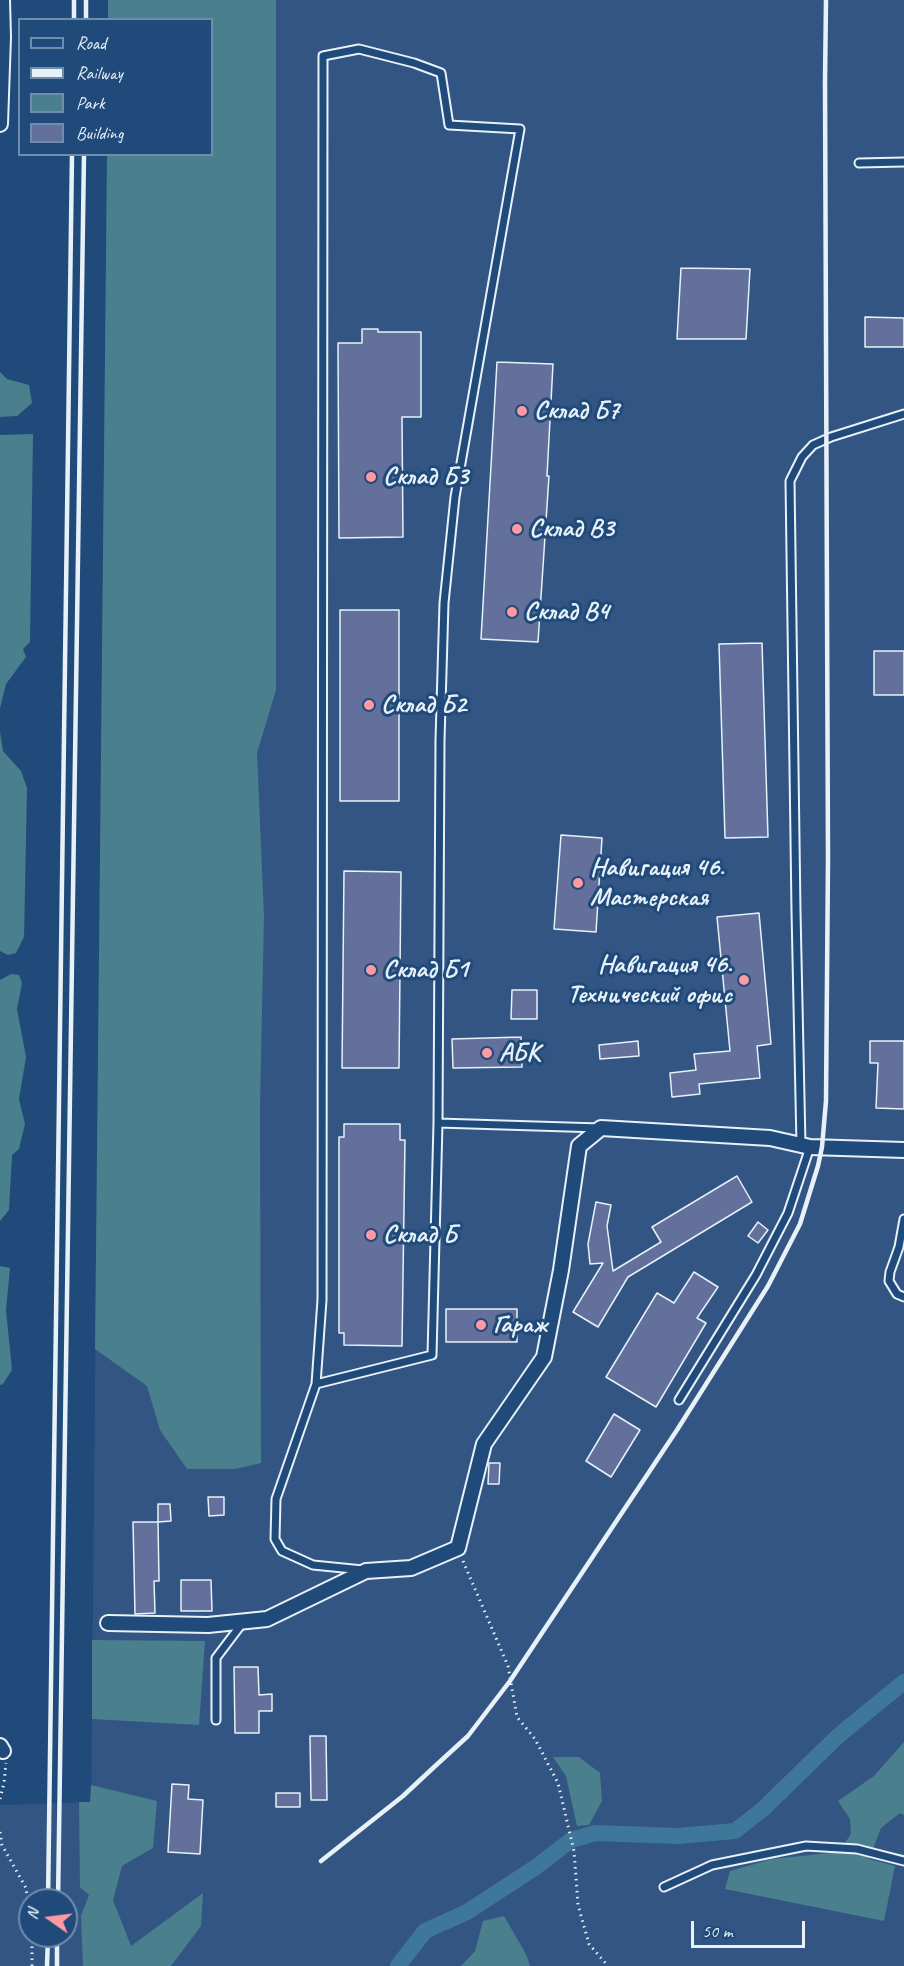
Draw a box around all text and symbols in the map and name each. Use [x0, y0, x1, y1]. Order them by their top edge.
legend [18, 18, 213, 156]
text: Road [76, 32, 106, 54]
text: Railway [76, 62, 123, 84]
text: Park [76, 92, 105, 114]
text: Building [76, 122, 123, 144]
place label: Склад Б7 [534, 395, 619, 427]
marker: Склад Б7 [515, 404, 529, 418]
place label: Склад Б3 [383, 461, 468, 493]
marker: Склад Б3 [364, 470, 378, 484]
place label: Склад В3 [529, 513, 614, 545]
marker: Склад В3 [510, 522, 524, 536]
place label: Склад В4 [524, 596, 609, 628]
marker: Склад В4 [505, 605, 519, 619]
place label: Склад Б2 [381, 689, 466, 721]
marker: Склад Б2 [362, 698, 376, 712]
place label: Навигация 46. Мастерская [590, 852, 724, 914]
marker: Навигация 46. Мастерская [571, 876, 585, 890]
place label: Навигация 46. Технический офис [567, 949, 732, 1011]
place label: Склад Б1 [383, 954, 468, 986]
marker: Склад Б1 [364, 963, 378, 977]
marker: Навигация 46. Технический офис [737, 973, 751, 987]
place label: АБК [499, 1037, 540, 1069]
marker: АБК [480, 1046, 494, 1060]
place label: Склад Б [383, 1219, 456, 1251]
marker: Склад Б [364, 1228, 378, 1242]
place label: Гараж [493, 1309, 547, 1341]
marker: Гараж [474, 1318, 488, 1332]
north arrow [18, 1888, 78, 1948]
text: N [22, 1907, 43, 1921]
scale bar [694, 1909, 808, 1947]
text: 50 m [702, 1920, 733, 1942]

